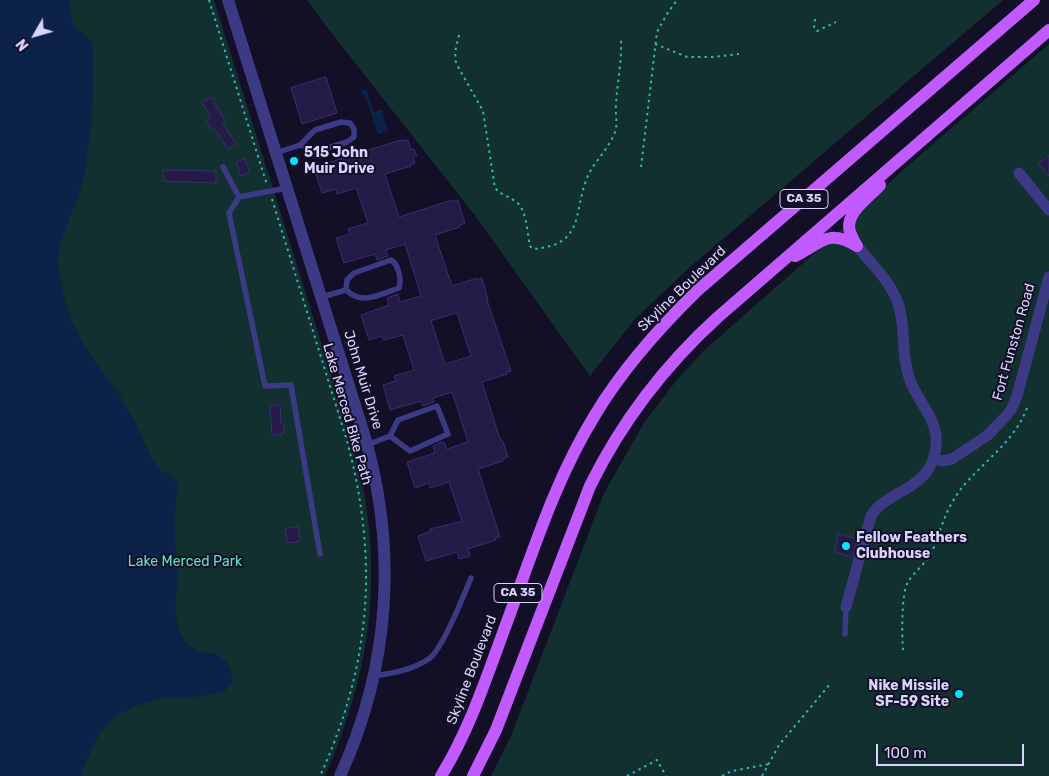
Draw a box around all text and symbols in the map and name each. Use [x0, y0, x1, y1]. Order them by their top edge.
north arrow [10, 10, 60, 60]
text: N [13, 35, 33, 54]
place label: 515 John Muir Drive [304, 145, 375, 178]
marker: 515 John Muir Drive [288, 155, 300, 167]
road number: CA 35 [780, 190, 828, 208]
street label: Skyline Boulevard [635, 243, 729, 335]
street label: Fort Funston Road [989, 282, 1039, 402]
street label: John Muir Drive [340, 328, 386, 432]
street label: Lake Merced Bike Path [319, 341, 375, 487]
place label: Fellow Feathers Clubhouse [856, 530, 967, 562]
marker: Fellow Feathers Clubhouse [840, 540, 852, 552]
park label: Lake Merced Park [128, 554, 242, 570]
road number: CA 35 [494, 584, 542, 602]
street label: Skyline Boulevard [443, 613, 501, 727]
place label: Nike Missile SF-59 Site [868, 678, 949, 710]
marker: Nike Missile SF-59 Site [953, 688, 965, 700]
scale bar [879, 734, 1026, 766]
text: 100 m [884, 744, 926, 762]

